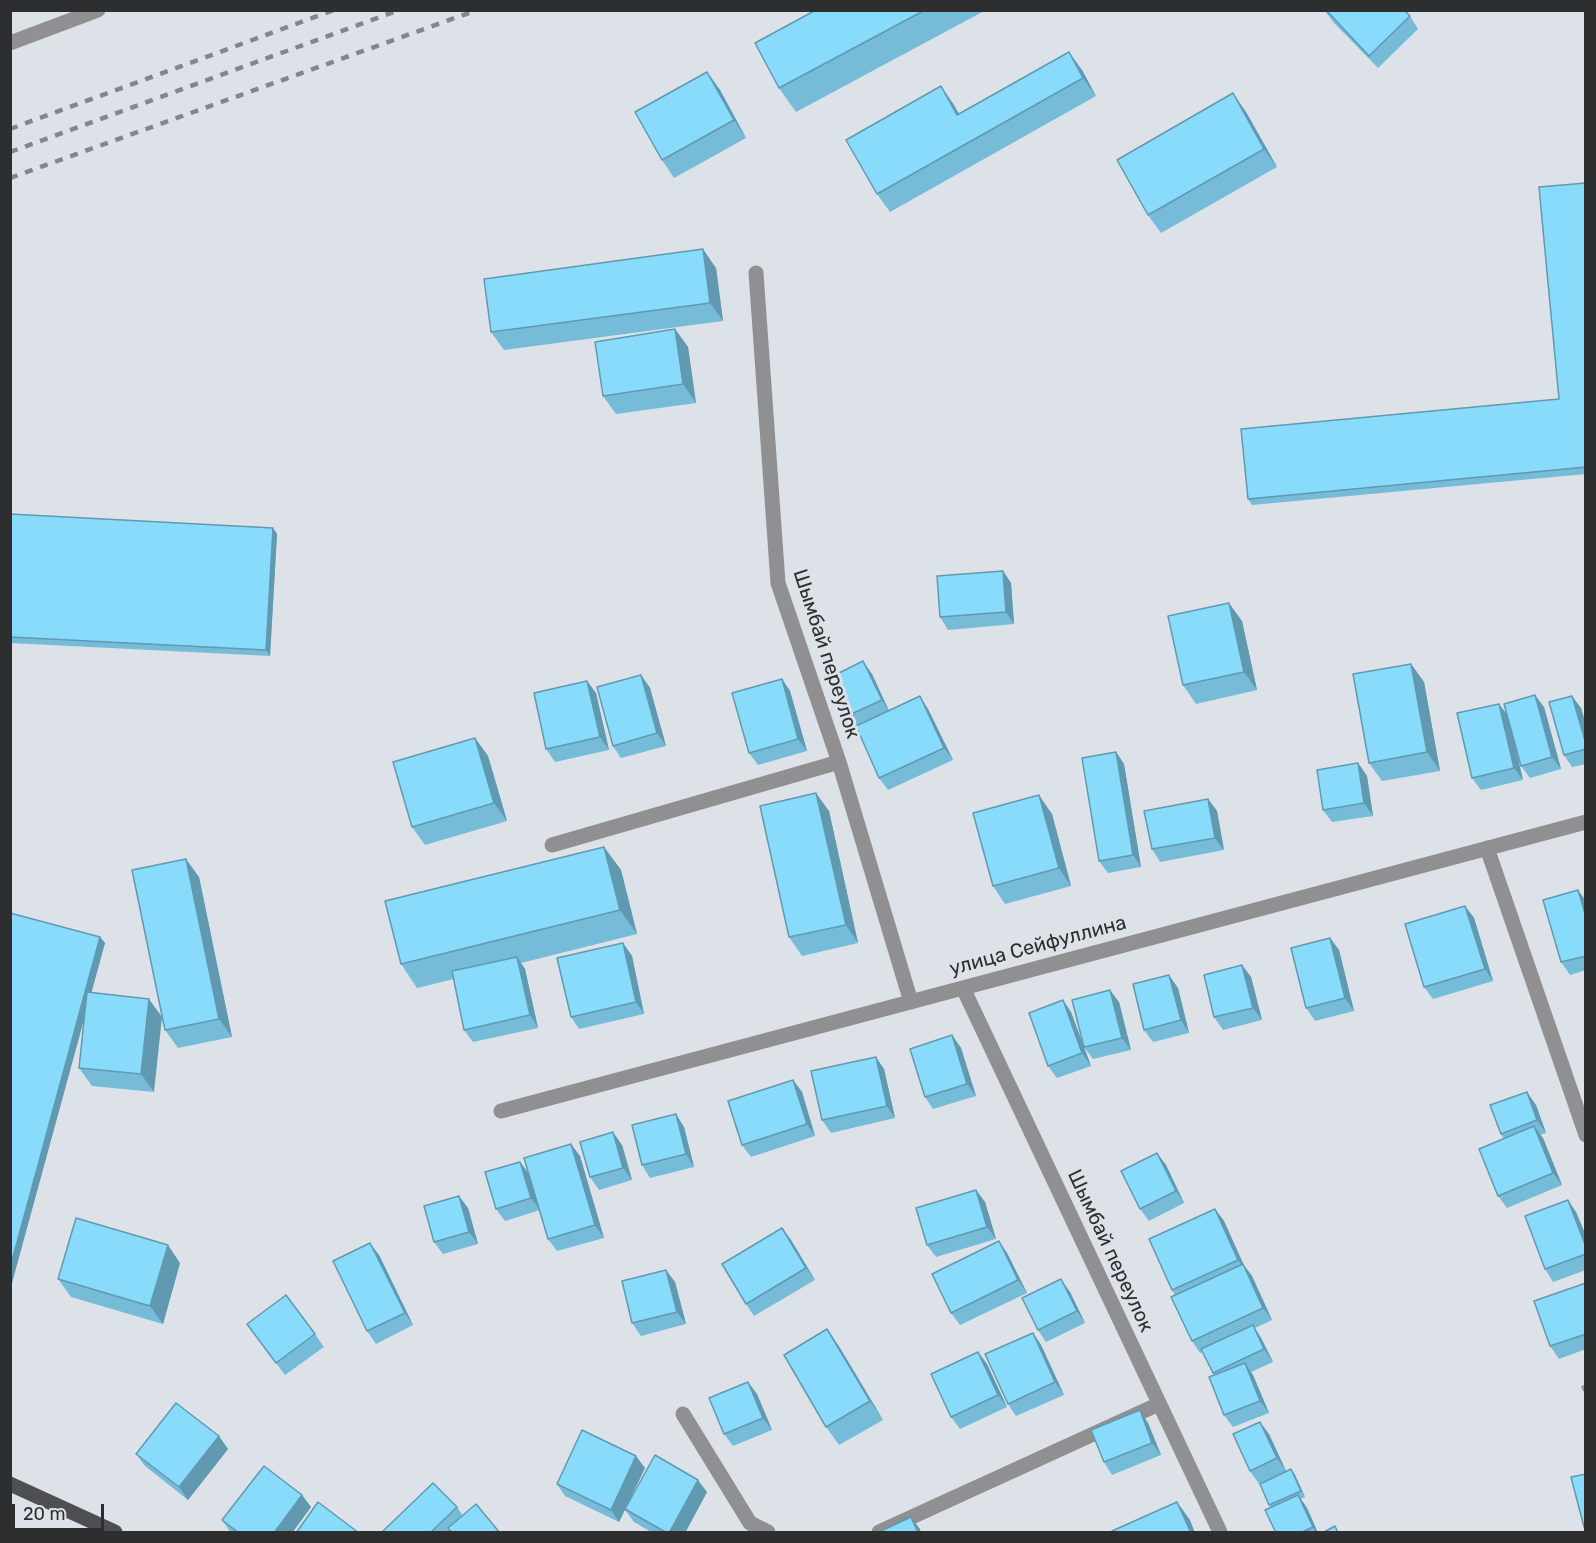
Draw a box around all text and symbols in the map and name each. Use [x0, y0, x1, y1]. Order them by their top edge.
street label: Шымбай переулок [787, 566, 865, 742]
street label: улица Сейфуллина [947, 911, 1129, 981]
street label: Шымбай переулок [1062, 1166, 1158, 1336]
scale bar [15, 1492, 106, 1530]
text: 20 m [23, 1503, 65, 1525]

